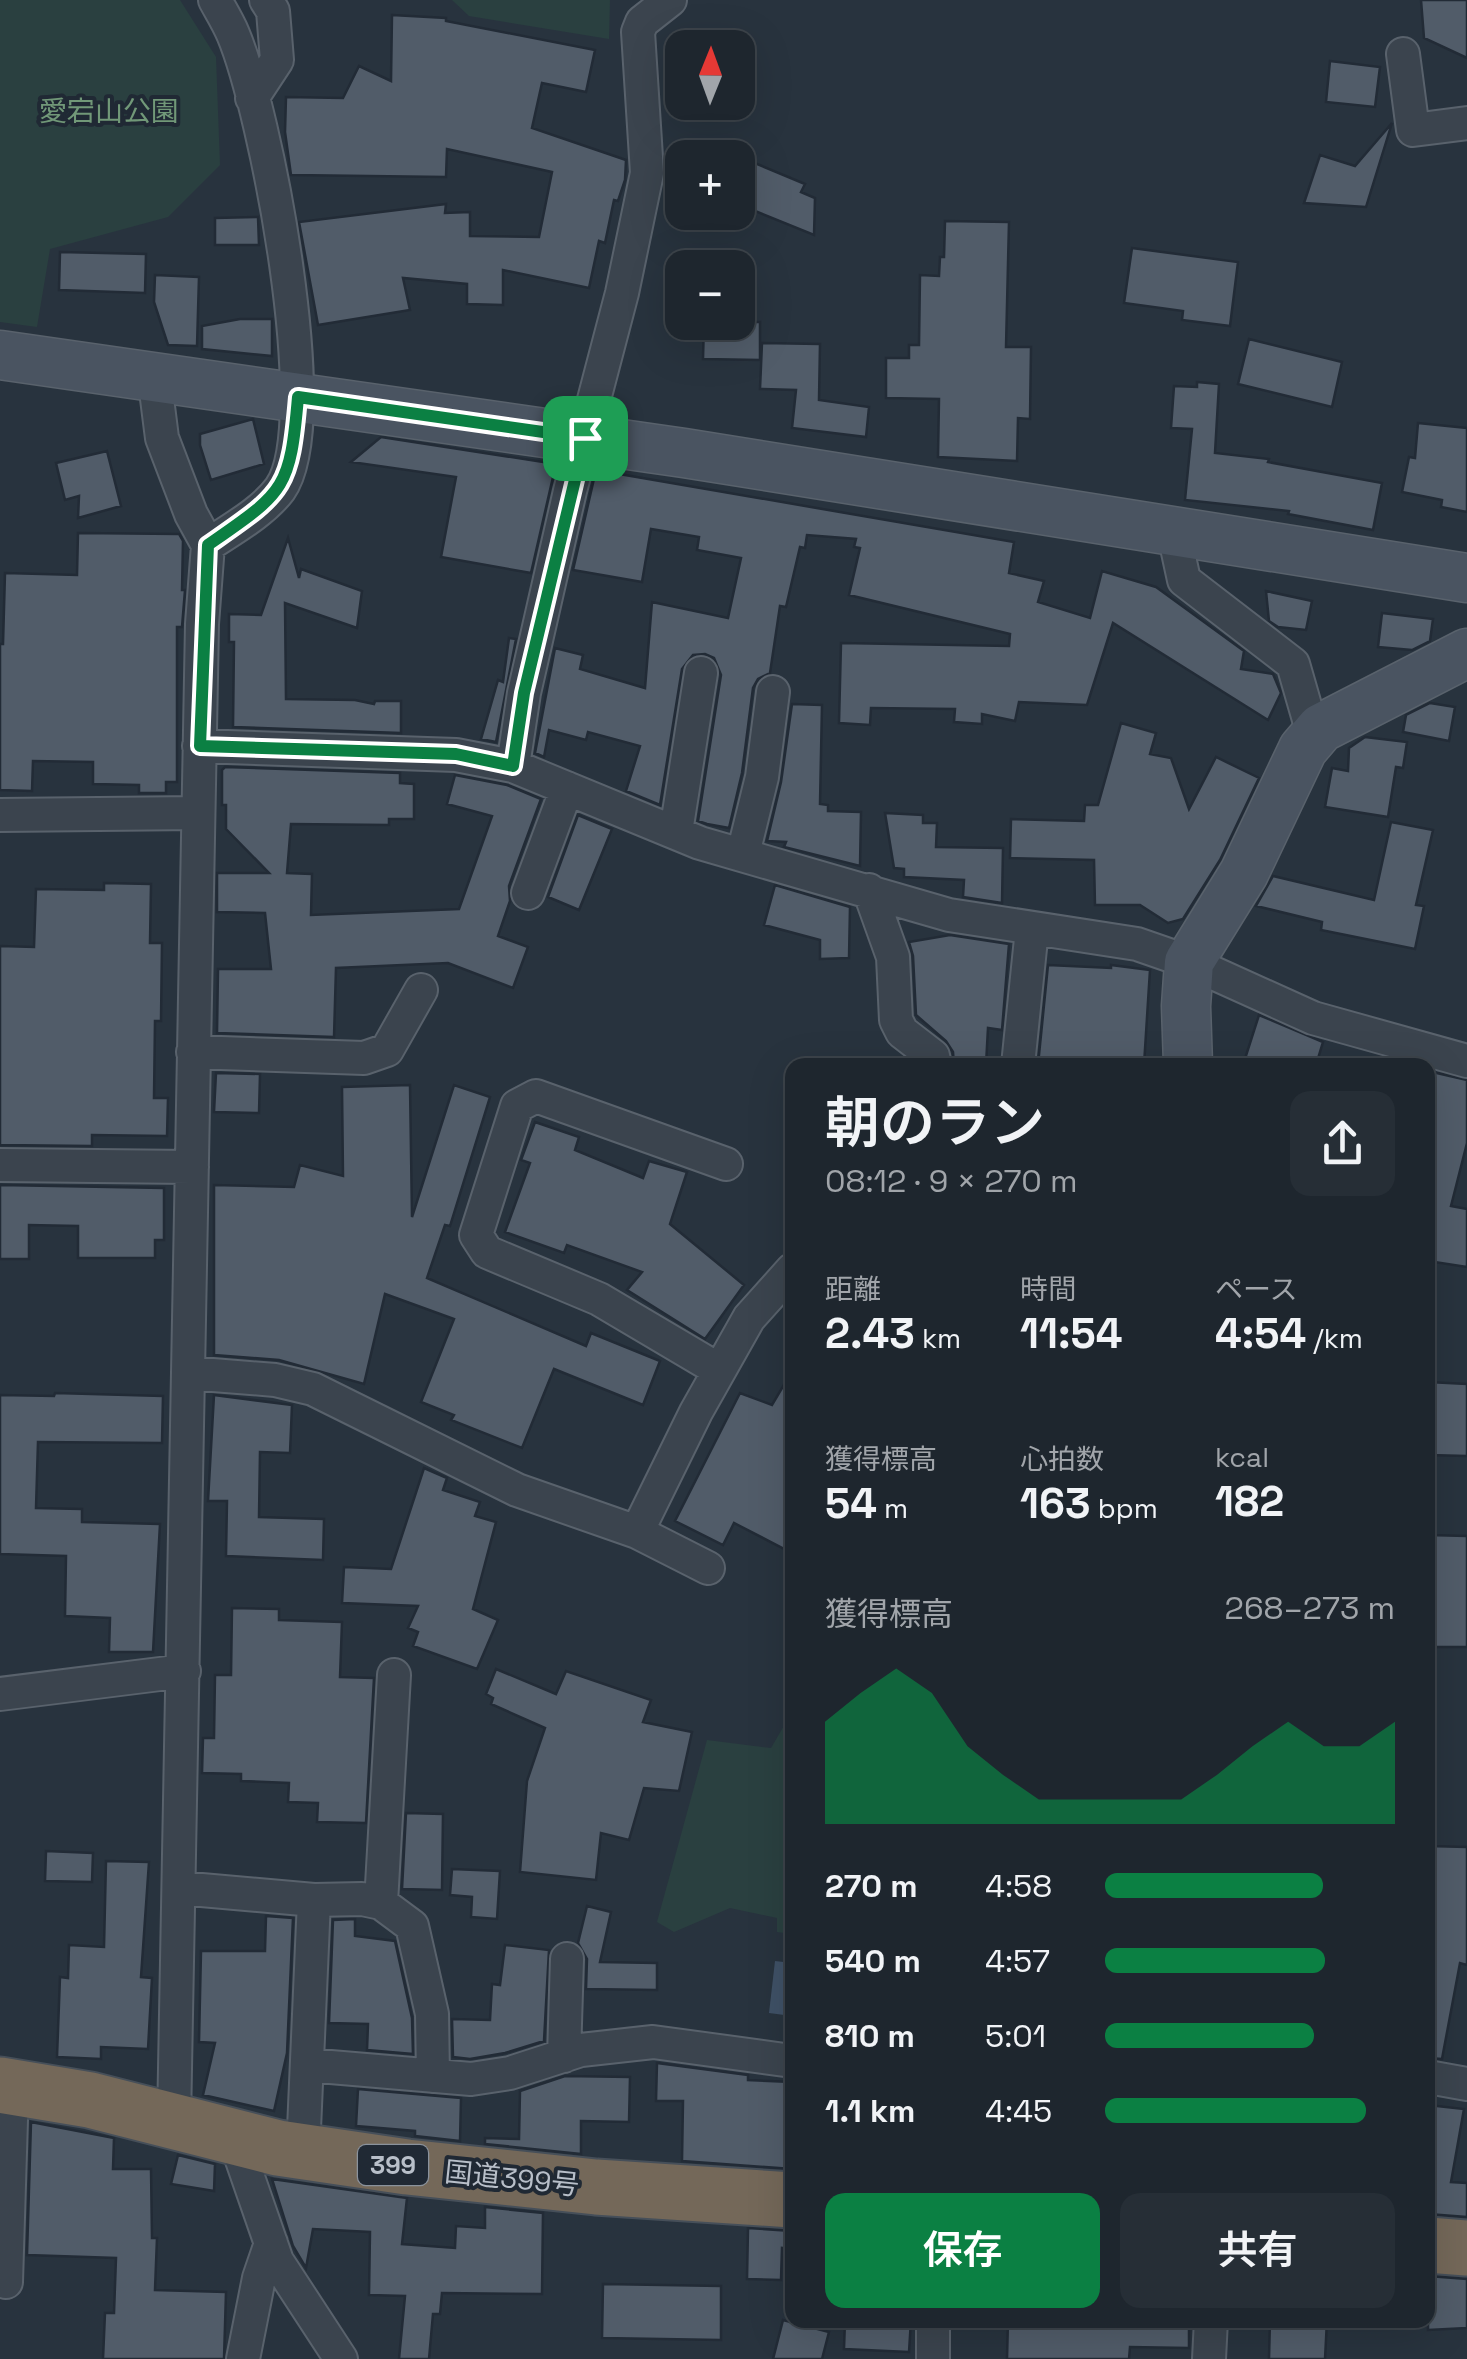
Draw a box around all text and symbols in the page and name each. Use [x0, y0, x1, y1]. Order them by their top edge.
north arrow [665, 30, 755, 120]
map controls [665, 30, 755, 340]
park label: 愛宕山公園 [39, 93, 179, 129]
button: + [665, 140, 755, 230]
button: − [665, 250, 755, 340]
pin [543, 396, 628, 481]
icon: arrive [558, 411, 613, 466]
text: 朝のラン [825, 1088, 1045, 1158]
button: share [1290, 1091, 1395, 1196]
text: 08:12 · 9 × 270 m [825, 1161, 1078, 1201]
text: 距離 [825, 1271, 881, 1307]
text: 時間 [1020, 1271, 1076, 1307]
text: ペース [1215, 1271, 1298, 1307]
text: 2.43 [825, 1307, 915, 1360]
text: 11:54 [1020, 1307, 1122, 1360]
text: 4:54 [1215, 1307, 1306, 1360]
text: km [915, 1320, 961, 1356]
text: /km [1306, 1320, 1363, 1356]
text: kcal [1215, 1439, 1269, 1475]
text: 獲得標高 [825, 1441, 937, 1477]
text: 心拍数 [1020, 1441, 1104, 1477]
text: 182 [1215, 1475, 1284, 1528]
text: 54 [825, 1477, 877, 1530]
text: 163 [1020, 1477, 1090, 1530]
text: m [877, 1490, 908, 1526]
text: bpm [1090, 1490, 1158, 1526]
text: 268–273 m [1225, 1588, 1395, 1628]
text: 獲得標高 [825, 1594, 953, 1634]
text: 270 m [825, 1866, 917, 1906]
text: 4:58 [985, 1866, 1052, 1906]
text: 540 m [825, 1941, 921, 1981]
text: 4:57 [985, 1941, 1050, 1981]
text: 810 m [825, 2016, 915, 2056]
text: 5:01 [985, 2016, 1046, 2056]
text: 1.1 km [825, 2091, 915, 2131]
text: 4:45 [985, 2091, 1052, 2131]
road number: 399 [358, 2145, 428, 2185]
street label: 国道399号 [443, 2153, 581, 2203]
button: 保存 [825, 2193, 1100, 2308]
button: 共有 [1120, 2193, 1395, 2308]

